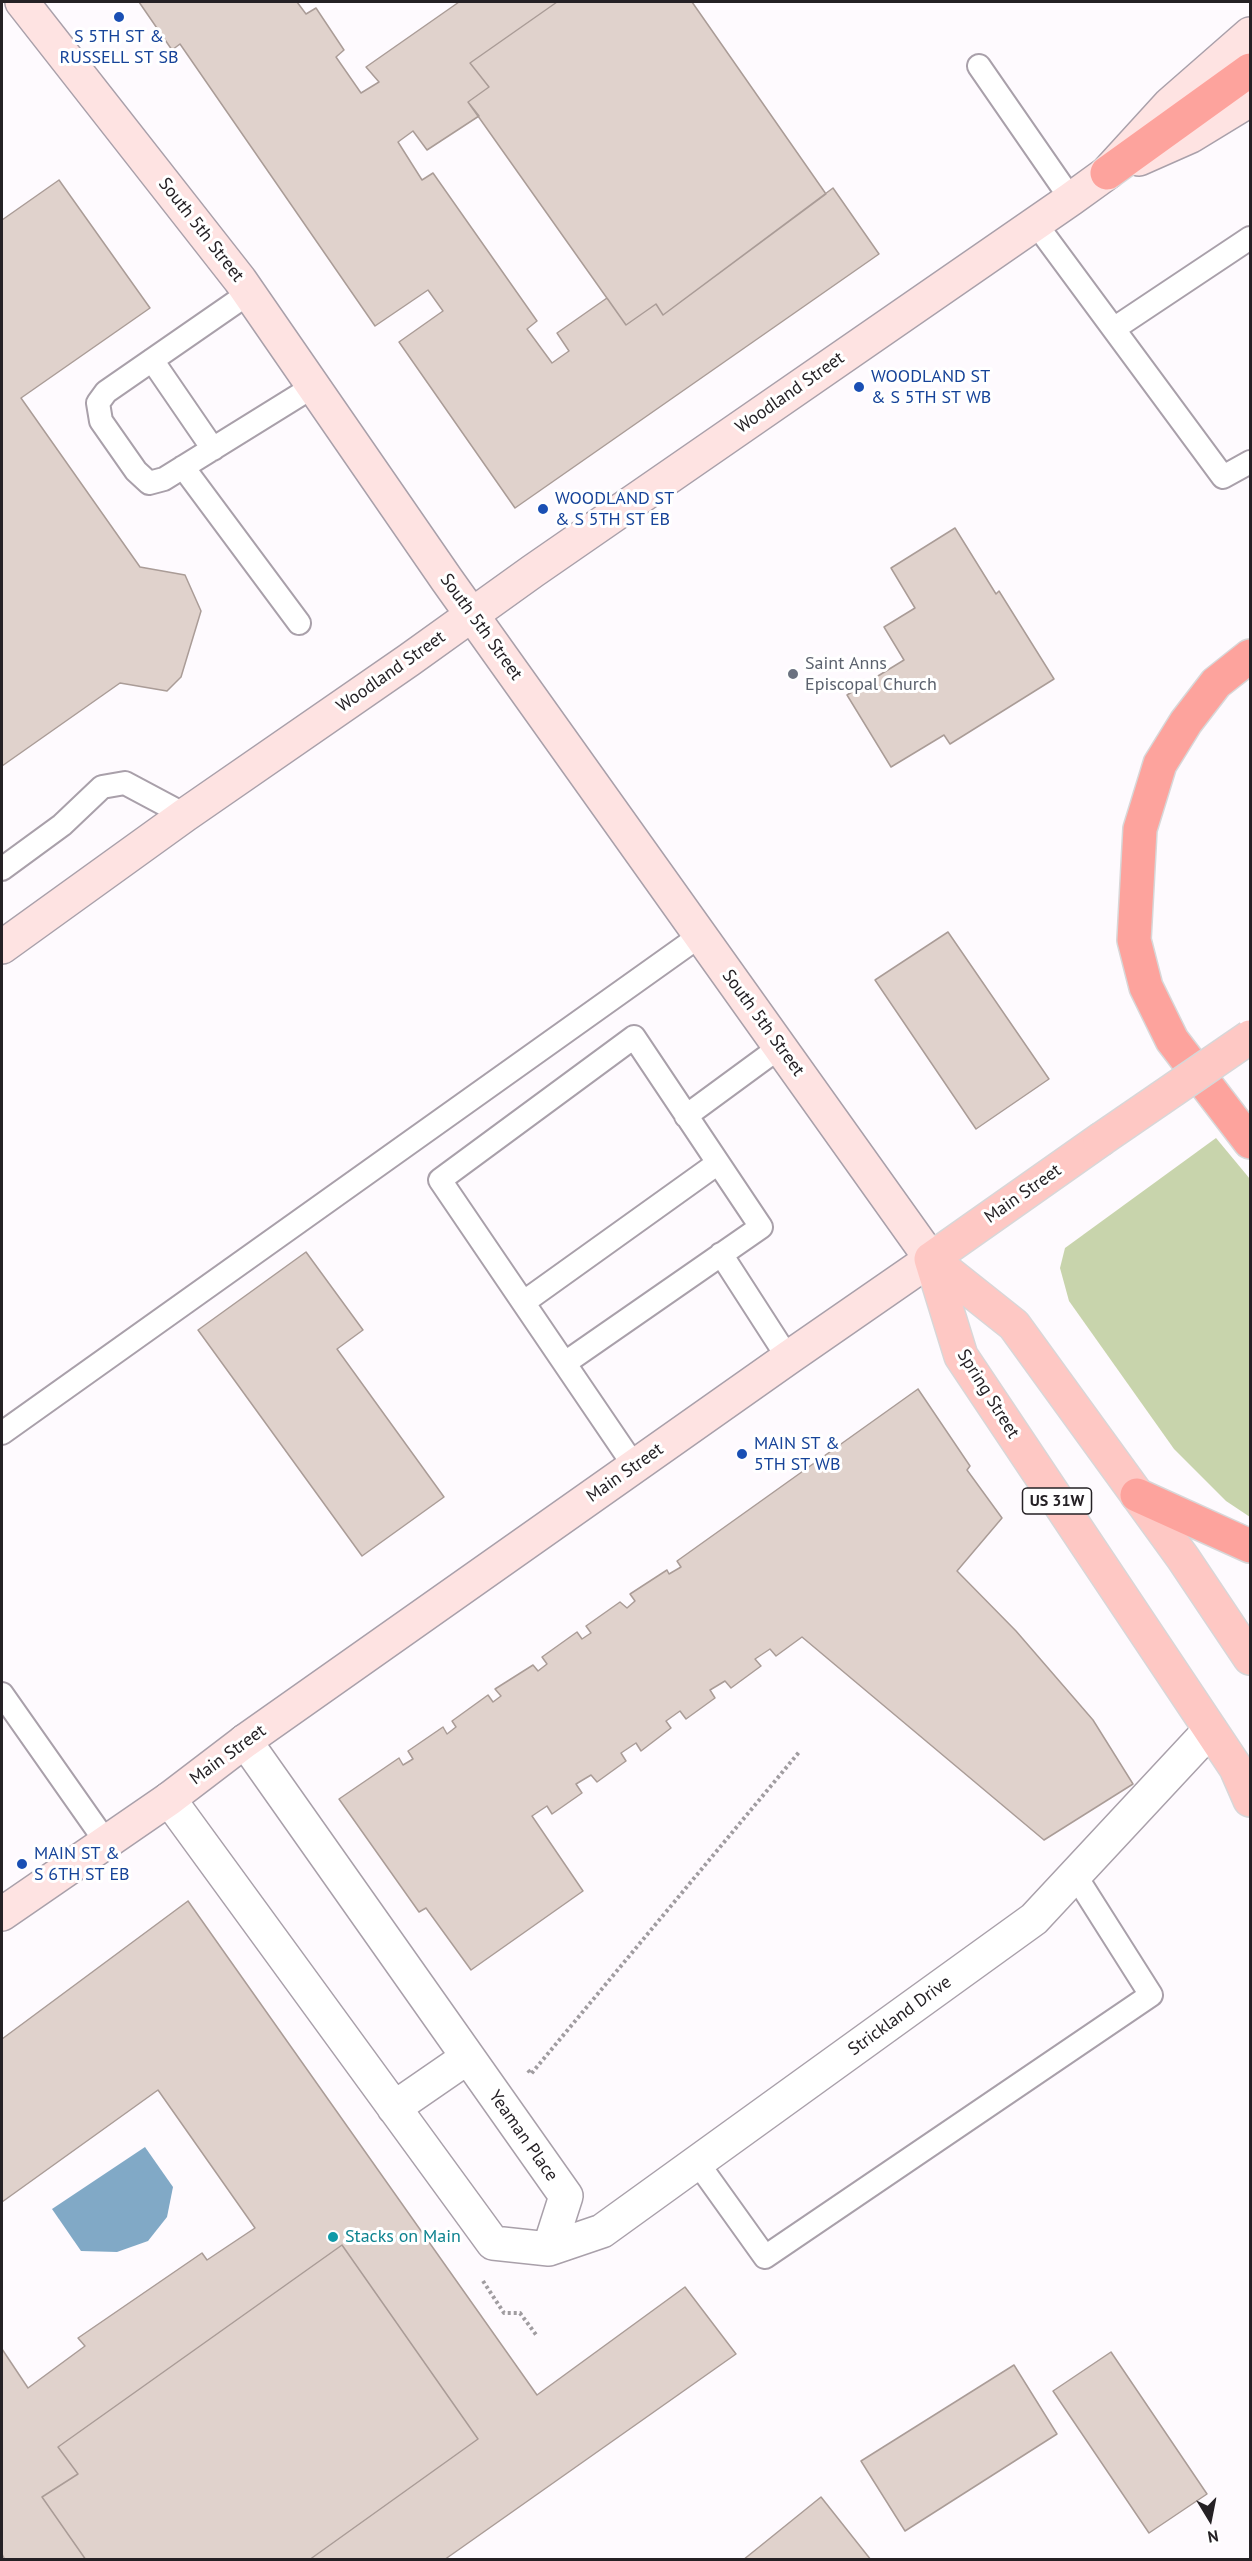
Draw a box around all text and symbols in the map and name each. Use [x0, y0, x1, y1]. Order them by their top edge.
marker: S 5TH ST & RUSSELL ST SB [112, 10, 126, 24]
place label: S 5TH ST & RUSSELL ST SB [59, 26, 179, 68]
street label: South 5th Street [154, 174, 248, 286]
street label: Woodland Street [732, 348, 848, 438]
place label: WOODLAND ST & S 5TH ST WB [871, 366, 991, 409]
marker: WOODLAND ST & S 5TH ST WB [852, 380, 866, 394]
place label: WOODLAND ST & S 5TH ST EB [555, 488, 674, 530]
marker: WOODLAND ST & S 5TH ST EB [536, 502, 550, 516]
street label: South 5th Street [435, 570, 527, 684]
street label: Woodland Street [333, 627, 449, 717]
place label: Saint Anns Episcopal Church [805, 653, 937, 696]
marker: Saint Anns Episcopal Church [786, 667, 800, 681]
street label: South 5th Street [717, 966, 809, 1080]
street label: Main Street [981, 1160, 1065, 1228]
street label: Spring Street [952, 1346, 1024, 1442]
place label: MAIN ST & 5TH ST WB [754, 1433, 840, 1476]
street label: Main Street [583, 1439, 667, 1507]
marker: MAIN ST & 5TH ST WB [735, 1447, 749, 1461]
road number: US 31W [1022, 1488, 1092, 1514]
street label: Main Street [186, 1720, 270, 1790]
place label: MAIN ST & S 6TH ST EB [34, 1843, 130, 1886]
marker: MAIN ST & S 6TH ST EB [15, 1857, 29, 1871]
street label: Strickland Drive [844, 1971, 956, 2061]
street label: Yeaman Place [484, 2086, 562, 2186]
place label: Stacks on Main [345, 2226, 461, 2248]
marker: Stacks on Main [326, 2230, 340, 2244]
north arrow [1180, 2489, 1240, 2549]
text: N [1206, 2526, 1220, 2547]

